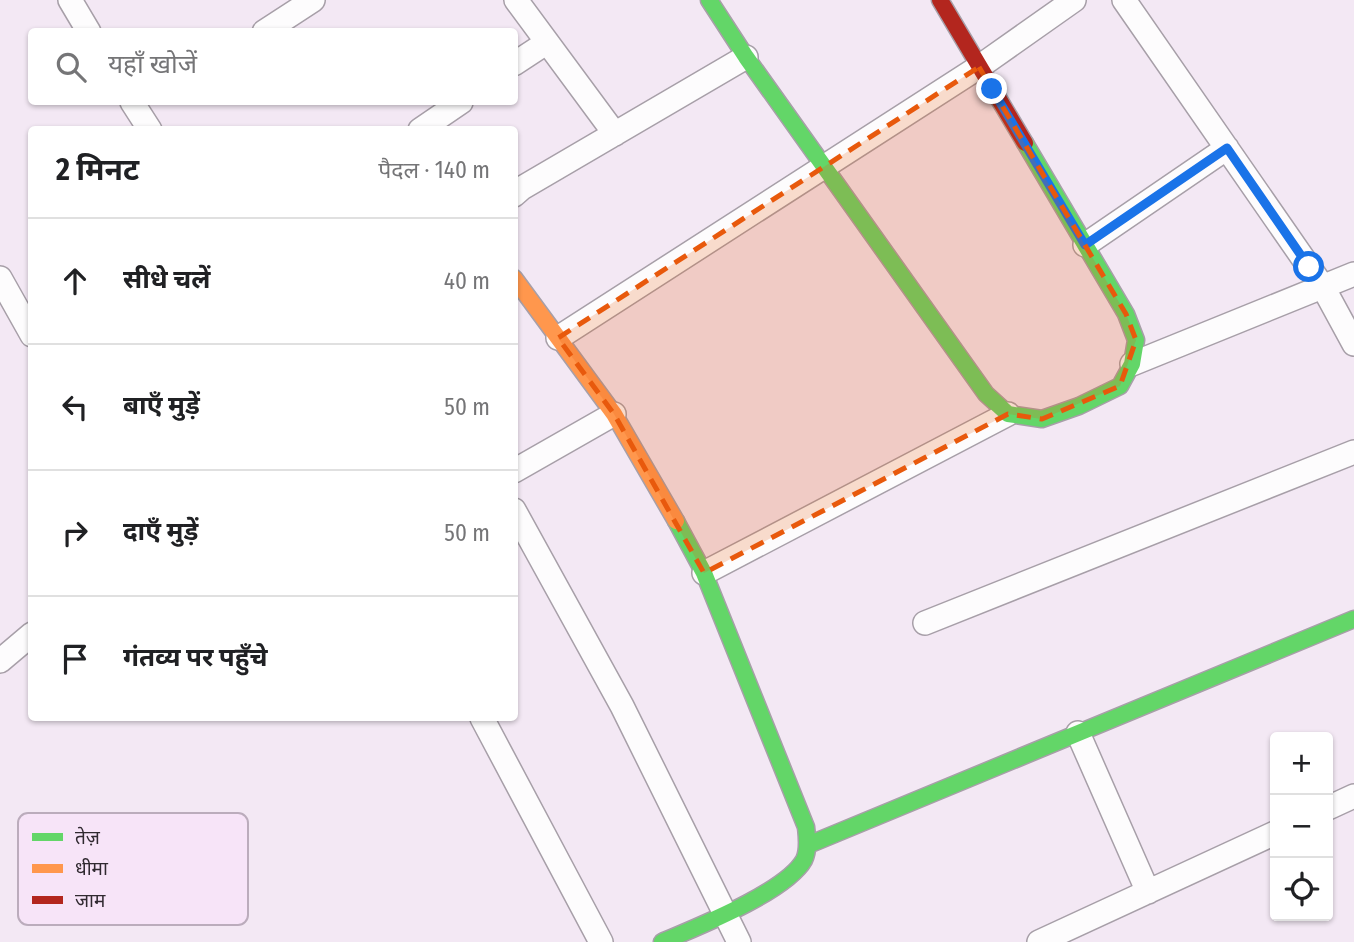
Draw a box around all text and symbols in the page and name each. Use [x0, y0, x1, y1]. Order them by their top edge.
search box [28, 28, 518, 105]
icon: search [52, 48, 90, 86]
text: यहाँ खोजें [108, 49, 197, 80]
route end [976, 73, 1007, 104]
text: 2 मिनट [56, 152, 139, 188]
text: पैदल · 140 m [378, 156, 490, 184]
route start [1293, 251, 1324, 282]
icon: ahead [56, 262, 94, 300]
text: सीधे चलें [123, 264, 210, 295]
text: 40 m [444, 267, 490, 295]
icon: left [56, 388, 94, 426]
text: बाएँ मुड़ें [123, 390, 200, 421]
text: 50 m [444, 393, 490, 421]
icon: right [56, 514, 94, 552]
text: दाएँ मुड़ें [123, 516, 198, 547]
text: 50 m [444, 519, 490, 547]
icon: arrive [56, 640, 94, 678]
text: गंतव्य पर पहुँचे [123, 642, 267, 673]
map controls [1270, 732, 1333, 921]
button: + [1270, 732, 1333, 795]
button: − [1270, 795, 1333, 858]
legend [18, 813, 248, 925]
text: तेज़ [75, 826, 101, 849]
text: धीमा [75, 857, 109, 880]
button: locate [1270, 858, 1333, 921]
text: जाम [75, 889, 106, 912]

